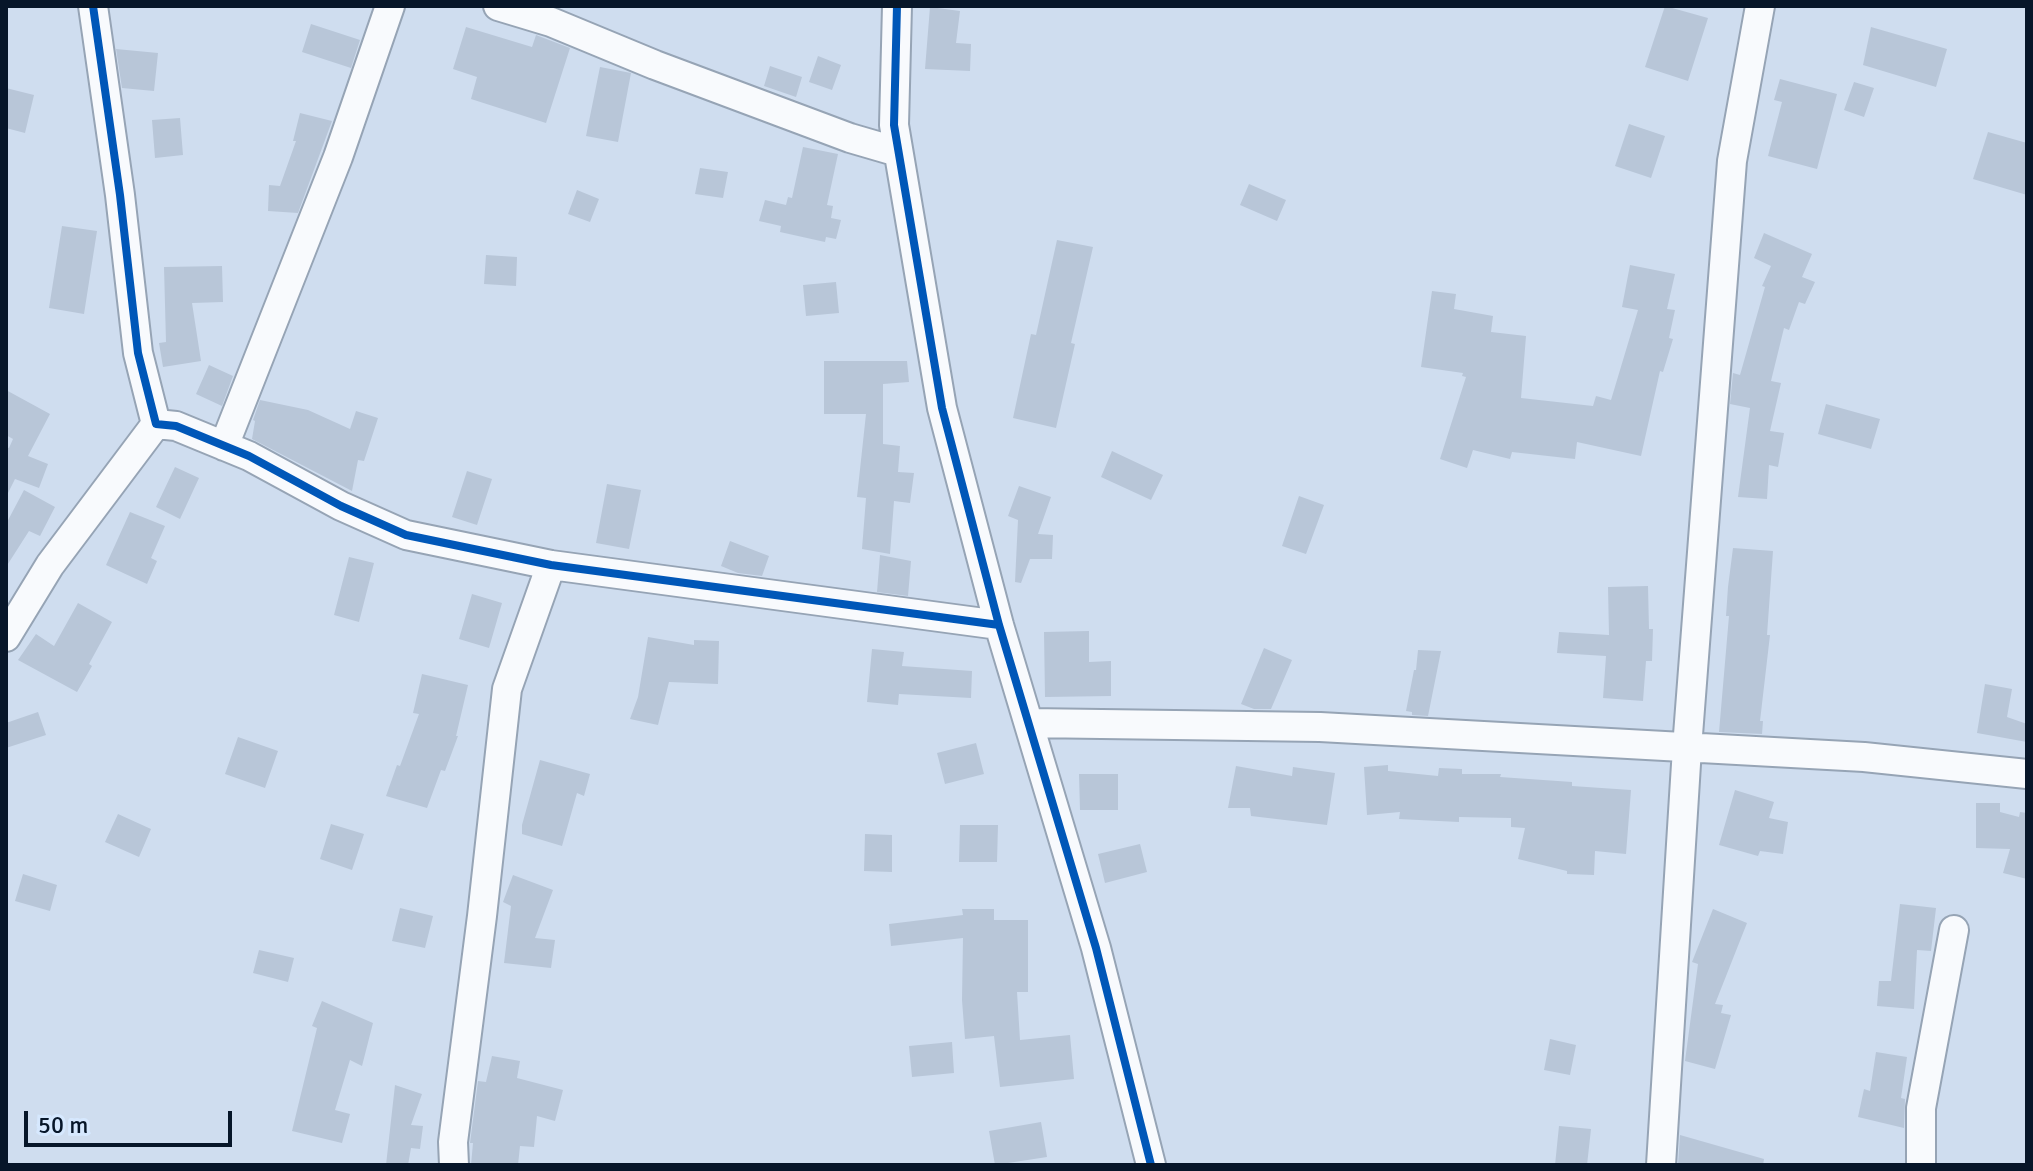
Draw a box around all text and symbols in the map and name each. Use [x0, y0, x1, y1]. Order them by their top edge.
scale bar [28, 1095, 236, 1145]
text: 50 m [38, 1110, 88, 1140]

